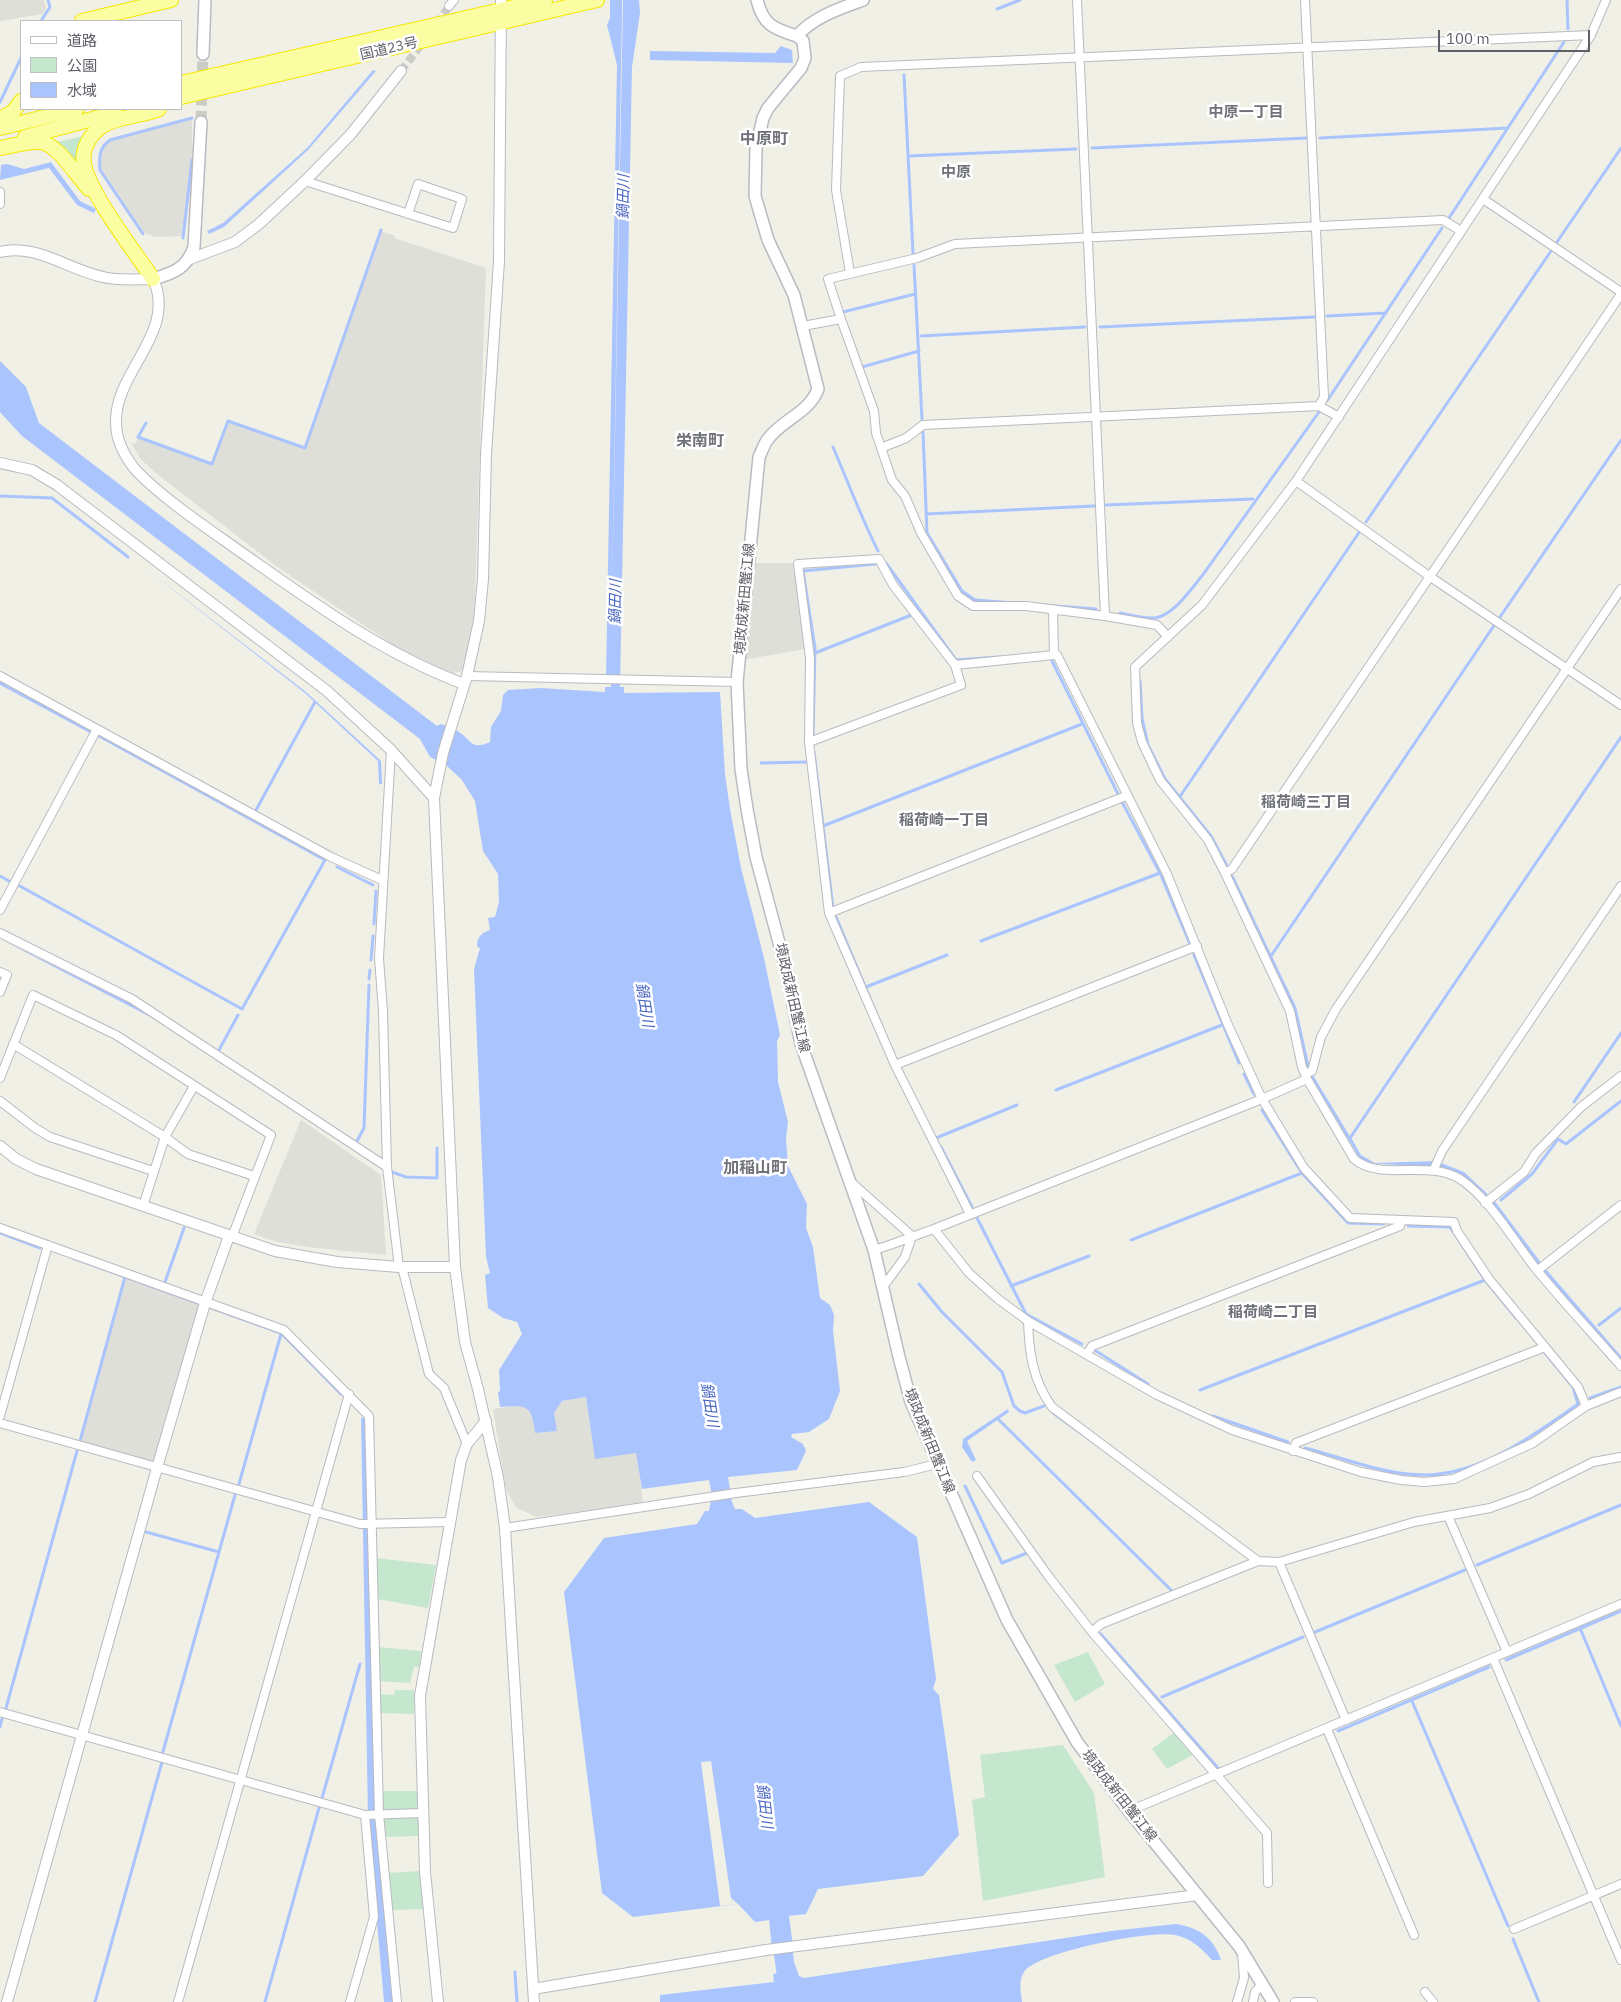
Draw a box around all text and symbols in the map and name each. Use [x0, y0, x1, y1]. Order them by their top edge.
legend [20, 20, 182, 110]
scale bar [1441, 20, 1594, 52]
text: 100 m [1446, 29, 1490, 48]
text: 道路 [67, 31, 97, 50]
street label: 国道23号 [358, 34, 420, 64]
text: 公園 [67, 56, 97, 75]
text: 水域 [67, 81, 97, 100]
district label: 中原一丁目 [1209, 104, 1283, 122]
district label: 中原町 [740, 129, 788, 149]
district label: 中原 [941, 164, 971, 182]
water label: 鍋田川 [615, 174, 633, 220]
district label: 栄南町 [676, 431, 724, 451]
street label: 境政成新田蟹江線 [732, 542, 758, 656]
water label: 鍋田川 [607, 579, 625, 625]
district label: 稲荷崎三丁目 [1261, 794, 1351, 812]
district label: 稲荷崎一丁目 [899, 812, 989, 830]
street label: 境政成新田蟹江線 [771, 942, 813, 1054]
water label: 鍋田川 [632, 981, 656, 1029]
district label: 加稲山町 [723, 1158, 787, 1178]
district label: 稲荷崎二丁目 [1228, 1304, 1318, 1322]
water label: 鍋田川 [697, 1381, 721, 1429]
street label: 境政成新田蟹江線 [900, 1386, 958, 1496]
street label: 境政成新田蟹江線 [1078, 1747, 1160, 1845]
water label: 鍋田川 [752, 1783, 776, 1829]

